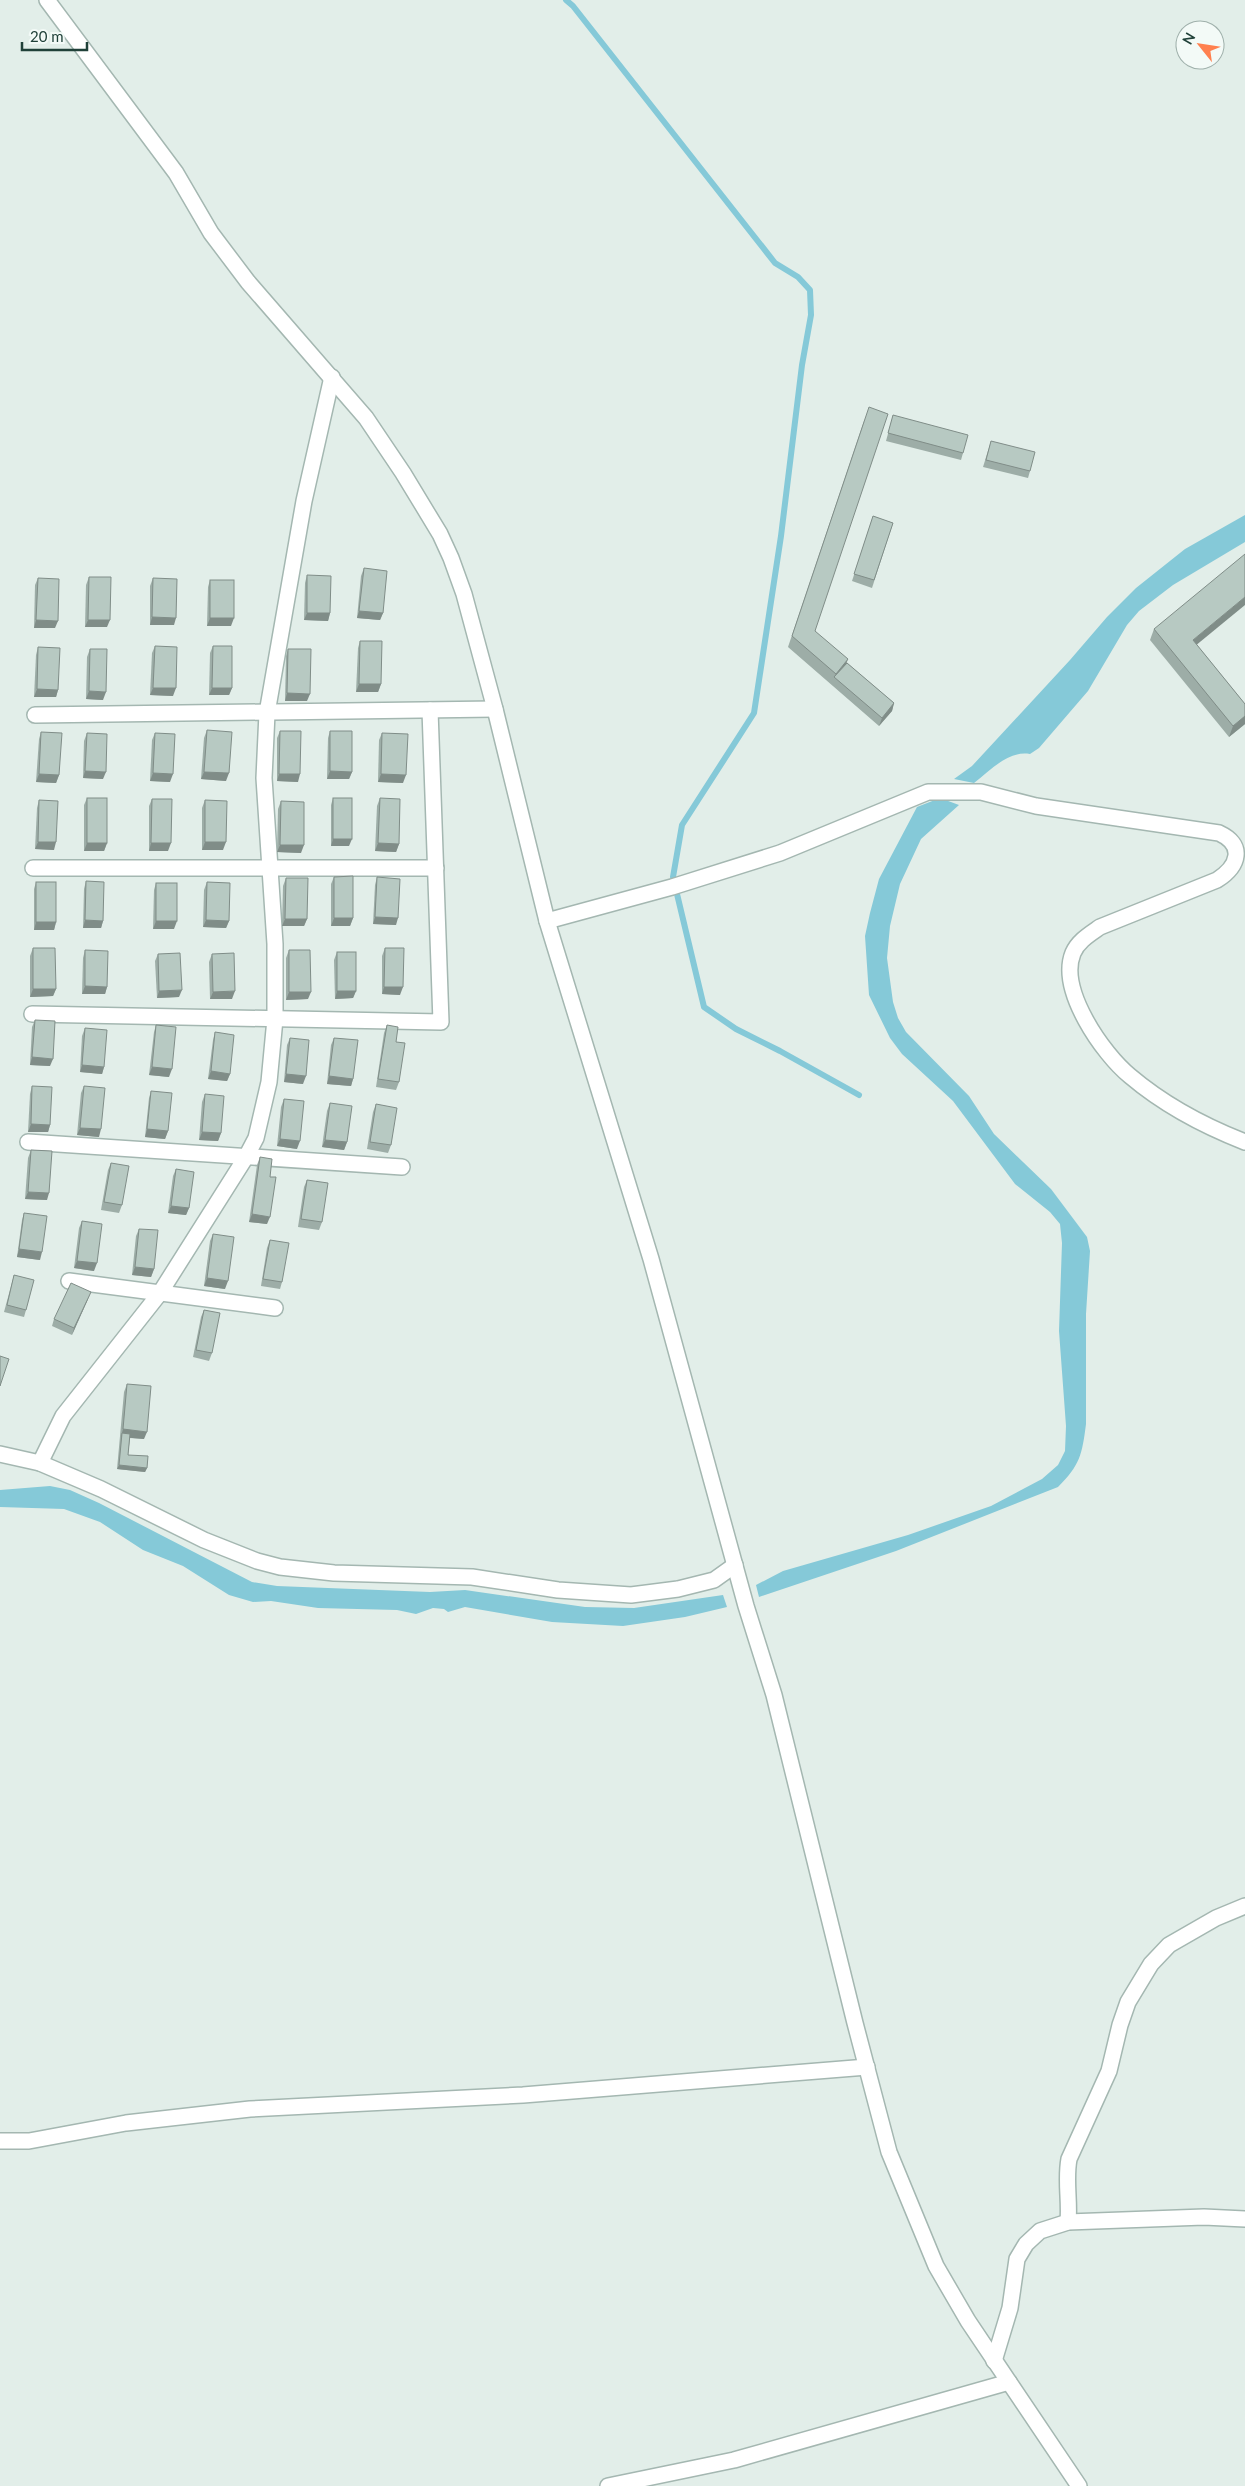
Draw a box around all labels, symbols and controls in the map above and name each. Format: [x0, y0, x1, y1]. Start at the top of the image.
scale bar [22, 20, 88, 52]
north arrow [1175, 20, 1225, 70]
text: 20 m [30, 27, 64, 45]
text: N [1178, 29, 1198, 47]

